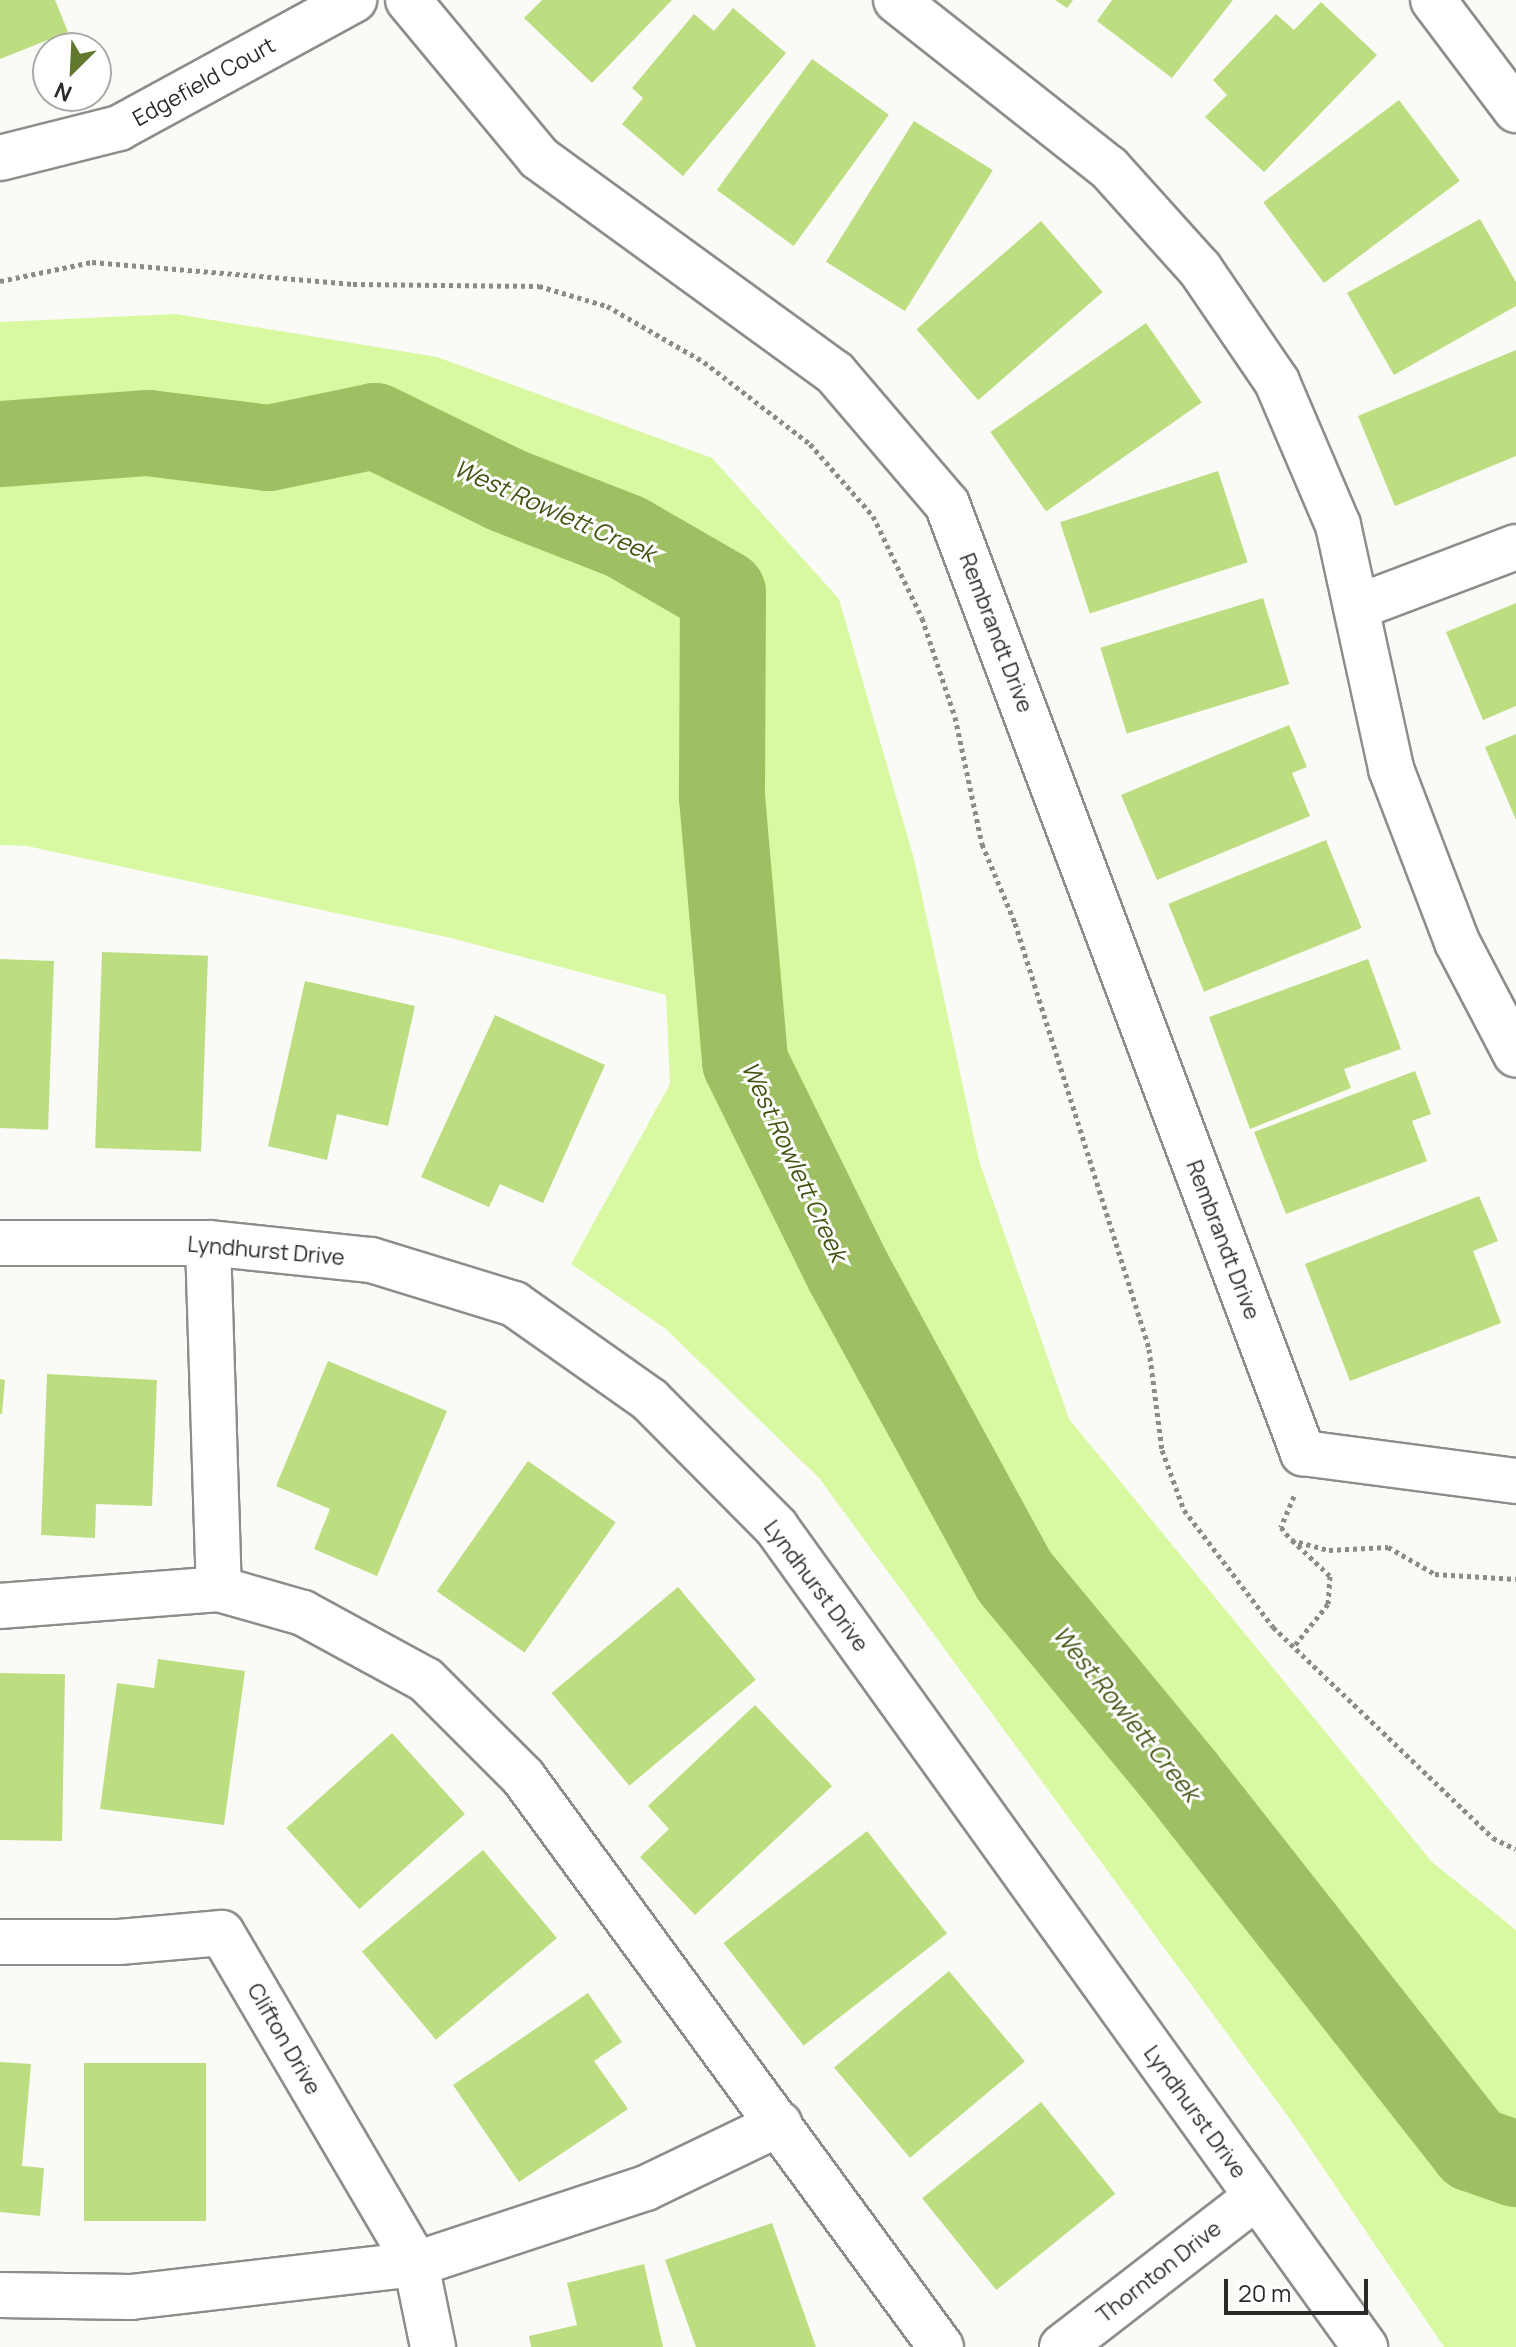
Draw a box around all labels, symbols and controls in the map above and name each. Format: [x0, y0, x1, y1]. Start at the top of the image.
north arrow [32, 32, 112, 112]
street label: Edgefield Court [128, 32, 280, 132]
text: N [50, 75, 76, 109]
water label: West Rowlett Creek [450, 453, 660, 567]
street label: Rembrandt Drive [953, 550, 1039, 716]
water label: West Rowlett Creek [736, 1057, 854, 1265]
street label: Rembrandt Drive [1180, 1157, 1266, 1323]
street label: Lyndhurst Drive [186, 1231, 346, 1271]
street label: Lyndhurst Drive [758, 1515, 874, 1657]
water label: West Rowlett Creek [1047, 1620, 1207, 1806]
street label: Clifton Drive [242, 1979, 326, 2099]
street label: Lyndhurst Drive [1138, 2040, 1252, 2184]
street label: Thornton Drive [1092, 2215, 1226, 2329]
scale bar [1228, 2263, 1372, 2313]
text: 20 m [1238, 2276, 1291, 2309]

